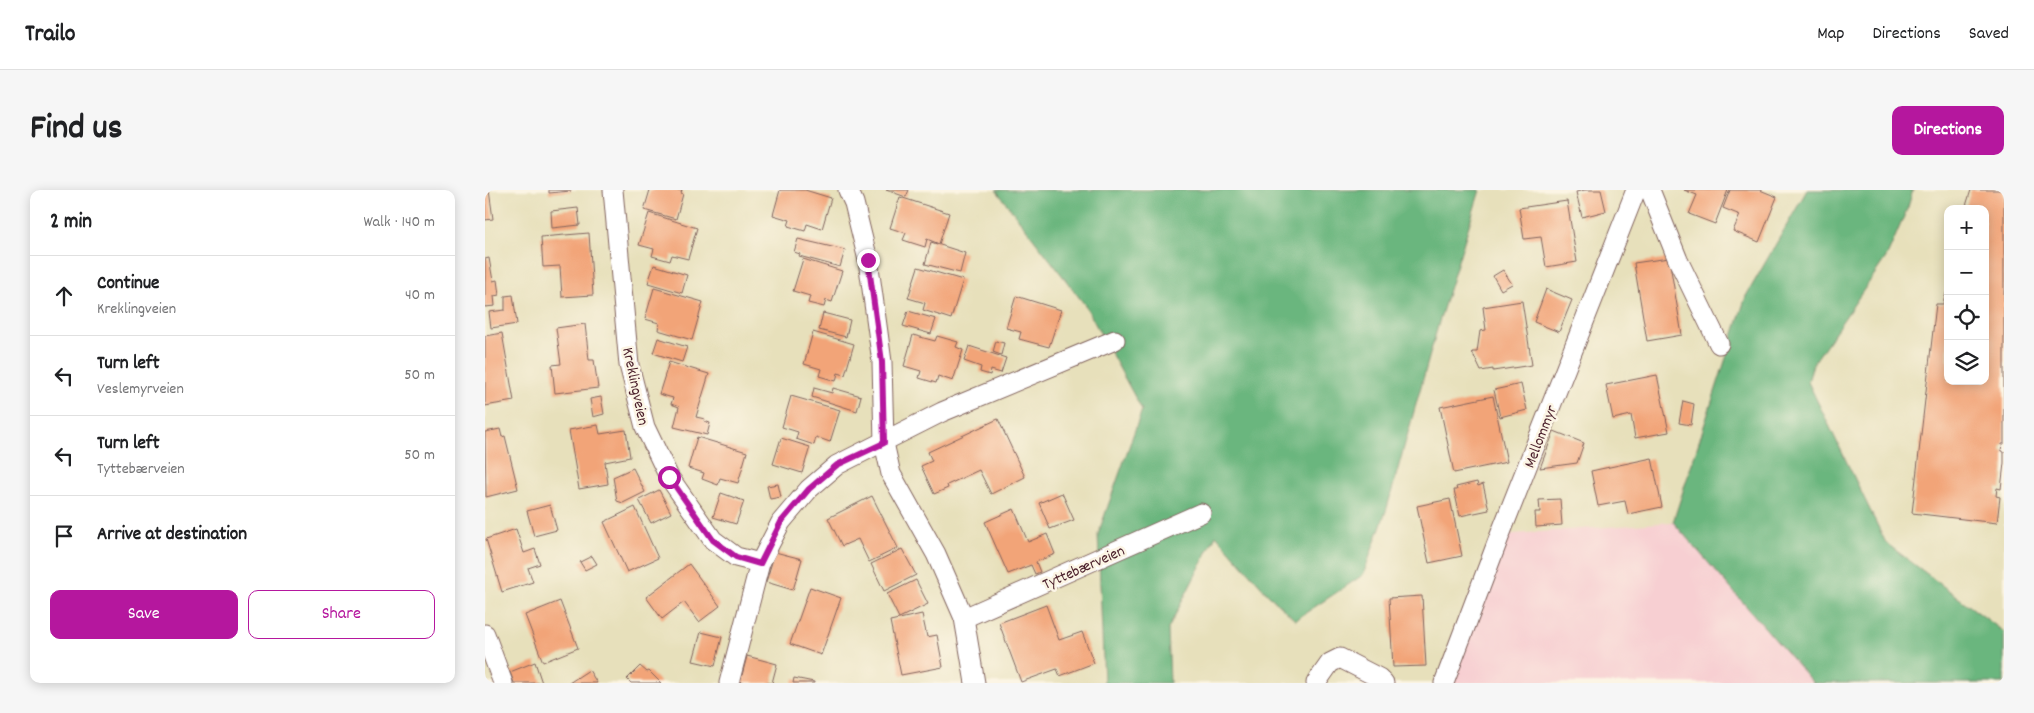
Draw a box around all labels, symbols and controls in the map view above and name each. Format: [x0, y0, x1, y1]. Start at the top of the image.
text: Trailo [25, 18, 76, 52]
text: Map [1817, 22, 1844, 47]
text: Directions [1872, 22, 1941, 47]
text: Saved [1969, 22, 2009, 47]
text: Find us [30, 105, 122, 155]
button: Directions [1892, 106, 2004, 155]
map controls [1944, 205, 1989, 385]
button: + [1944, 205, 1989, 250]
text: 2 min [50, 208, 92, 238]
text: Walk · 140 m [363, 211, 435, 234]
route end [857, 249, 880, 272]
button: − [1944, 250, 1989, 295]
text: Continue [97, 271, 159, 298]
icon: ahead [50, 282, 78, 310]
text: 40 m [405, 284, 435, 307]
button: locate [1944, 295, 1989, 340]
text: Kreklingveien [97, 298, 176, 321]
button: layers [1944, 340, 1989, 385]
street label: Kreklingveien [615, 345, 654, 428]
text: Turn left [97, 351, 160, 378]
icon: left [50, 362, 78, 390]
text: 50 m [404, 364, 435, 387]
text: Veslemyrveien [97, 378, 184, 401]
street label: Mellommyr [1519, 402, 1564, 472]
text: Turn left [97, 431, 160, 458]
icon: left [50, 442, 78, 470]
text: 50 m [404, 444, 435, 467]
text: Tyttebærveien [97, 458, 185, 481]
route start [658, 466, 681, 489]
icon: arrive [50, 522, 78, 550]
text: Arrive at destination [97, 522, 247, 549]
street label: Tyttebærveien [1039, 540, 1129, 597]
button: Save [50, 590, 238, 639]
button: Share [248, 590, 435, 639]

